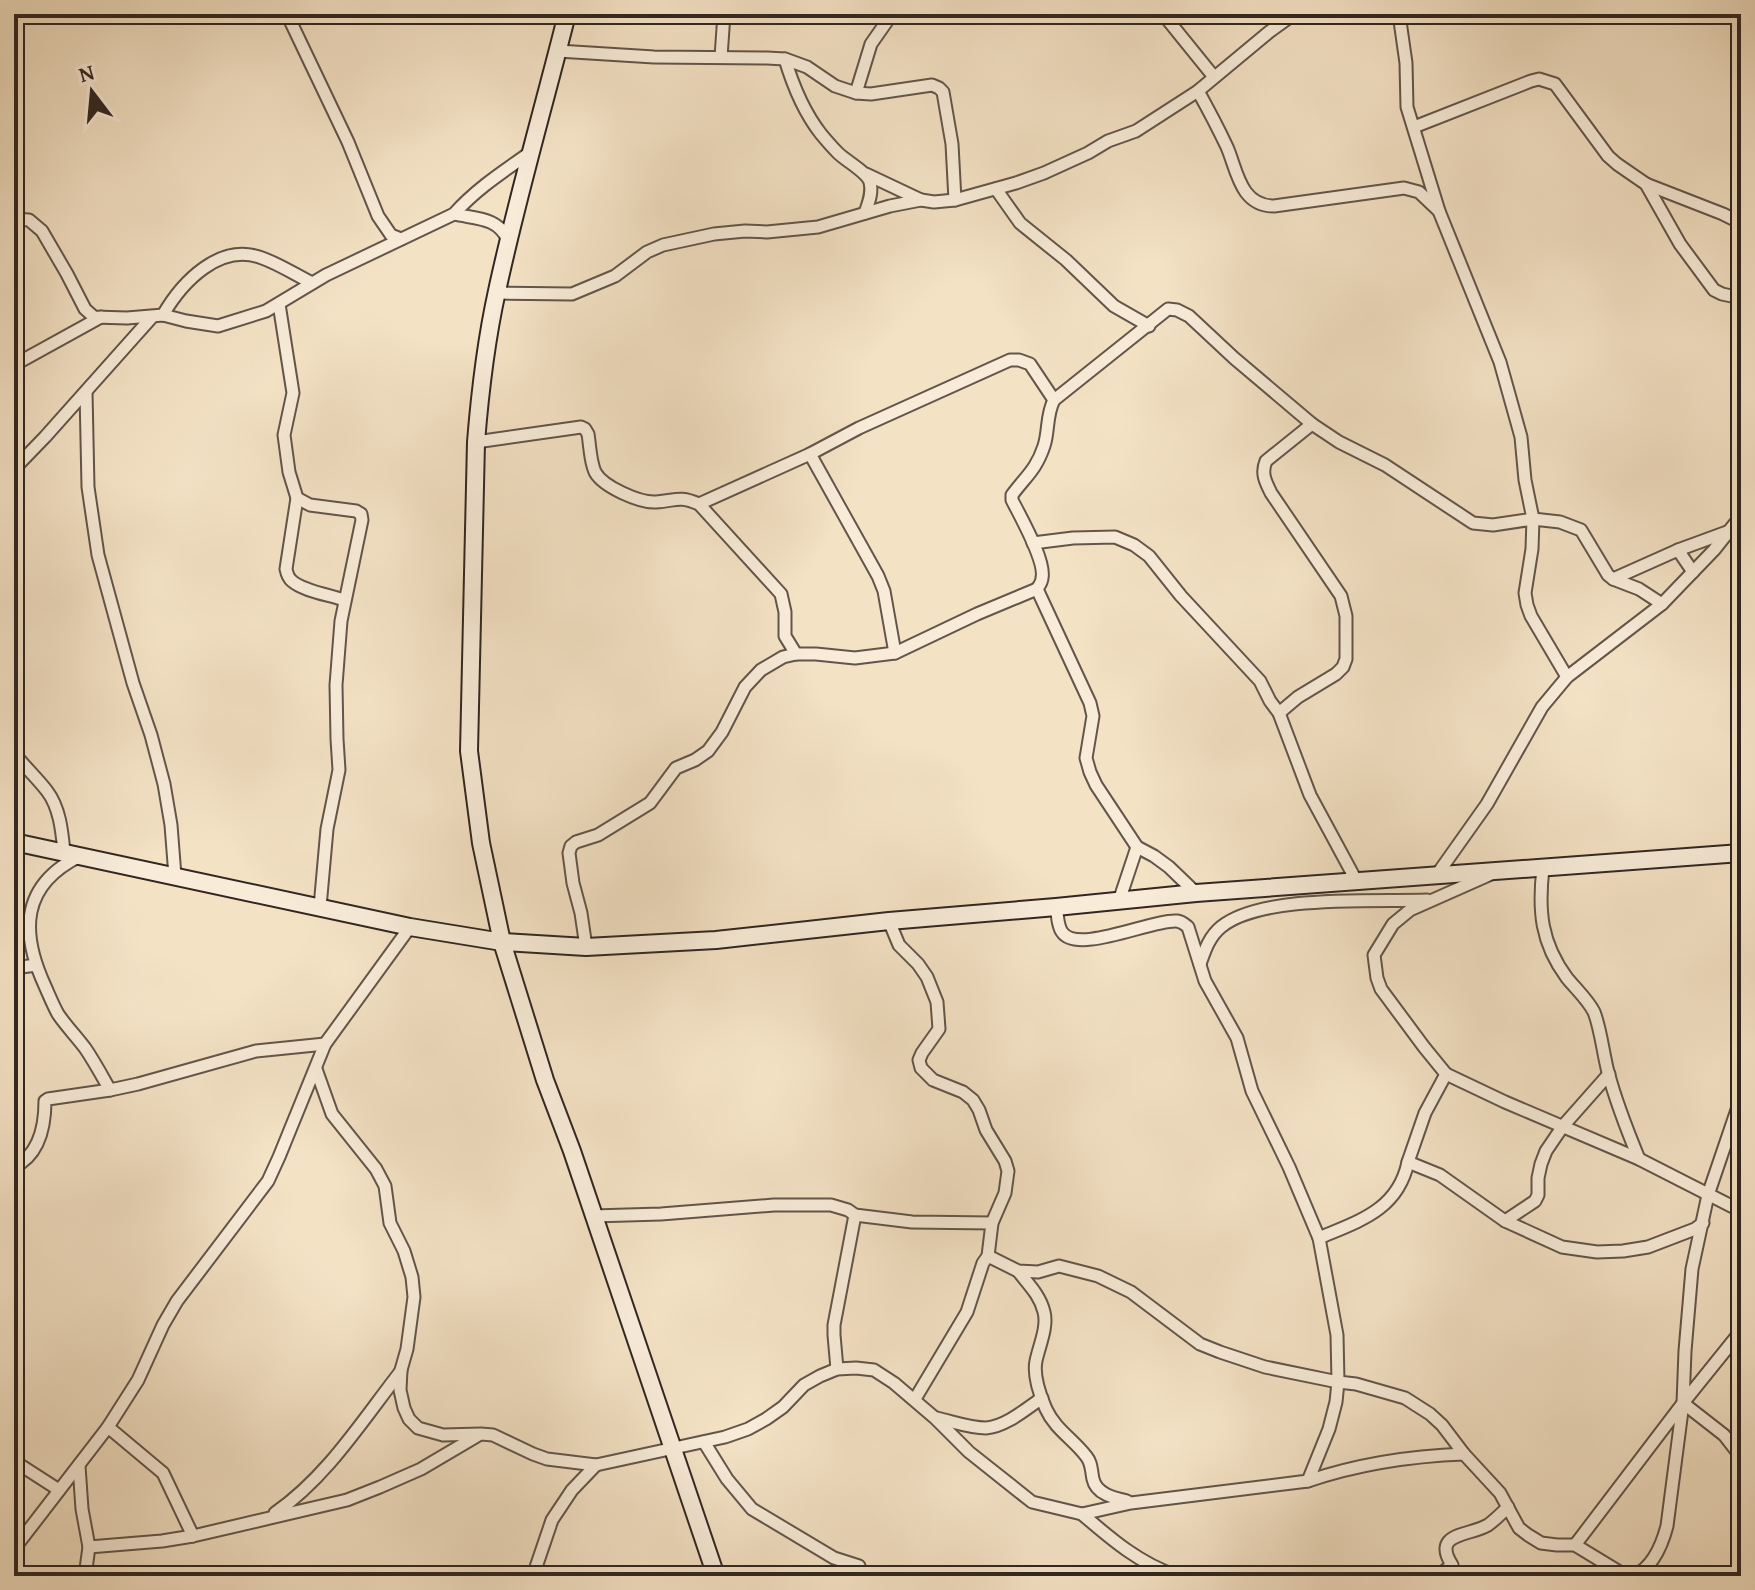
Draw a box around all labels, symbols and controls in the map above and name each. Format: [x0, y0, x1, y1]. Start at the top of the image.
north arrow [52, 52, 132, 132]
text: N [75, 55, 98, 90]

